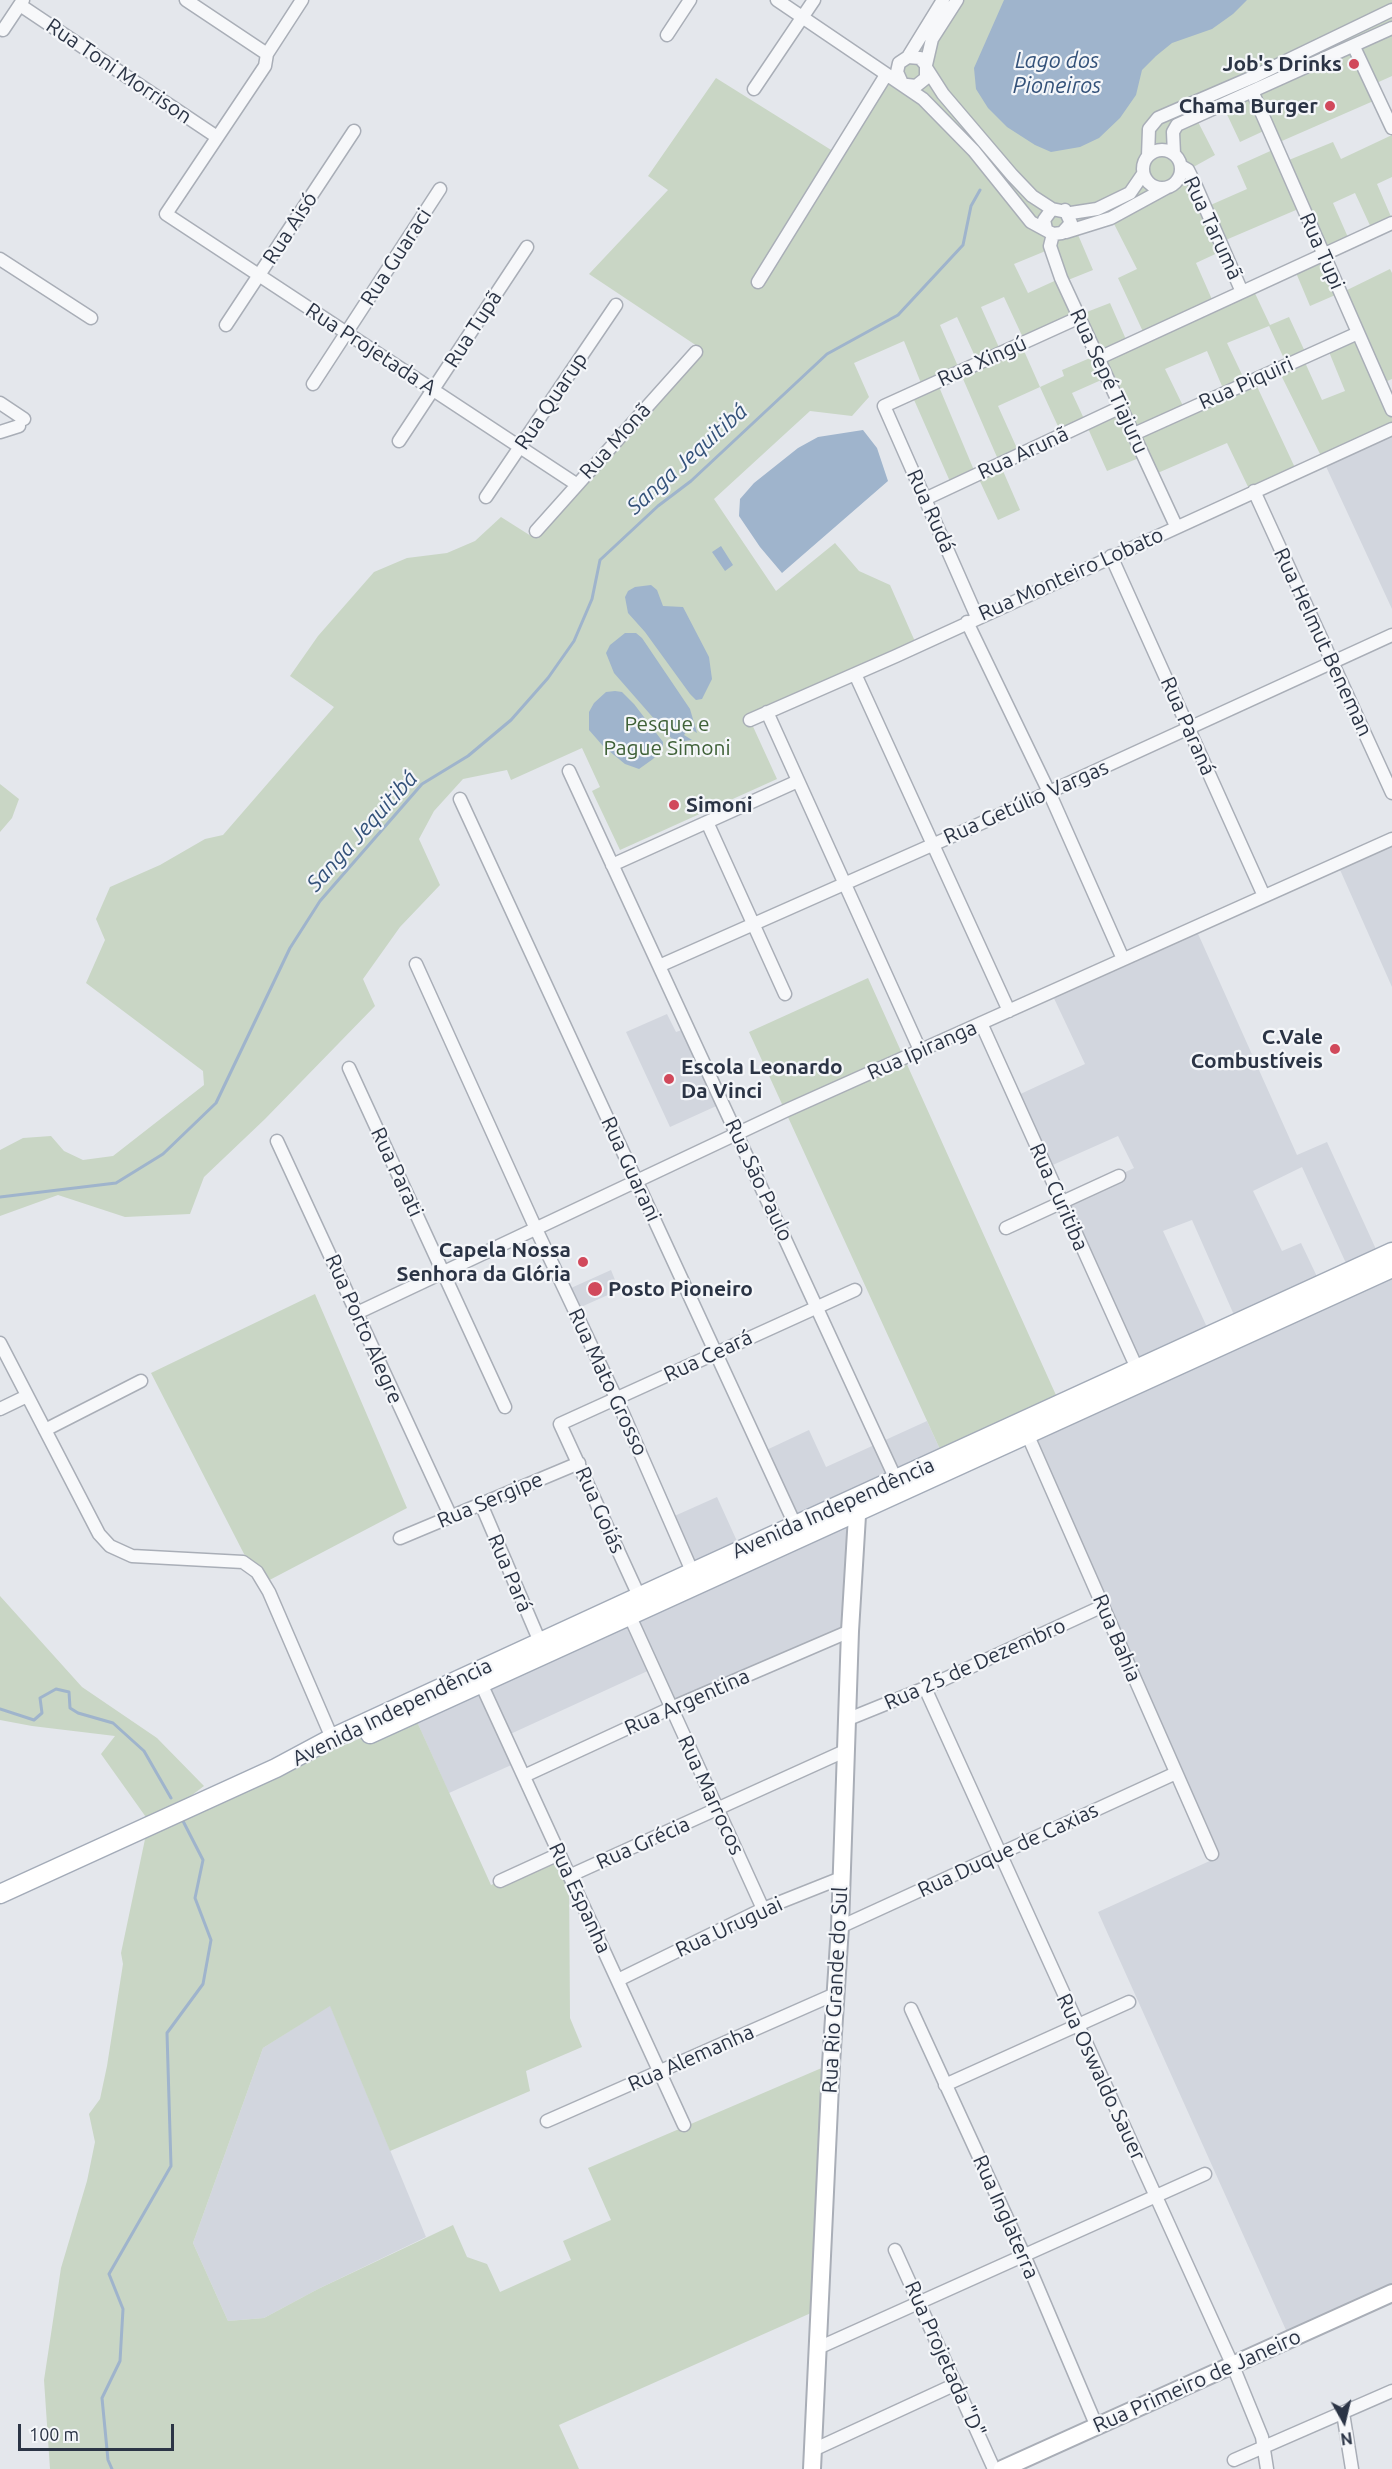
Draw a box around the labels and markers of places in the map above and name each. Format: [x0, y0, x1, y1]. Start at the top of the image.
place label: Job's Drinks [1222, 51, 1342, 77]
marker: Job's Drinks [1347, 57, 1361, 71]
place label: Chama Burger [1179, 93, 1318, 119]
marker: Chama Burger [1323, 99, 1337, 113]
place label: Simoni [686, 792, 753, 818]
marker: Simoni [667, 798, 681, 812]
place label: C.Vale Combustíveis [1191, 1024, 1323, 1074]
marker: C.Vale Combustíveis [1328, 1042, 1342, 1056]
place label: Escola Leonardo Da Vinci [681, 1054, 843, 1104]
marker: Escola Leonardo Da Vinci [662, 1072, 676, 1086]
place label: Capela Nossa Senhora da Glória [397, 1237, 571, 1287]
marker: Capela Nossa Senhora da Glória [576, 1255, 590, 1269]
place label: Posto Pioneiro [608, 1276, 753, 1302]
marker: Posto Pioneiro [586, 1280, 604, 1298]

